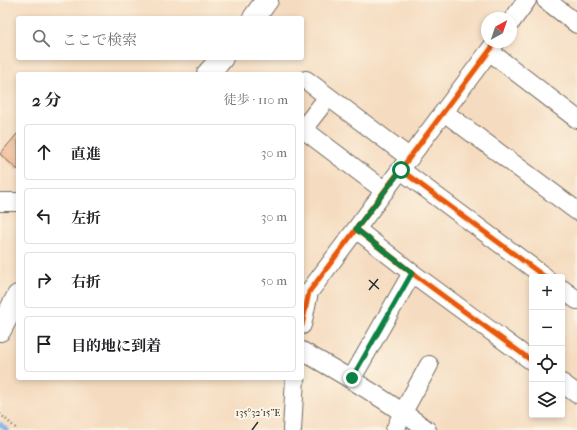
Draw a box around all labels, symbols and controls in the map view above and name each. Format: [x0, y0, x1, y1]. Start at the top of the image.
north arrow [481, 12, 517, 48]
search box [16, 16, 304, 60]
icon: search [30, 27, 52, 49]
text: ここで検索 [62, 31, 137, 49]
text: 2 分 [32, 90, 61, 110]
text: 徒歩 · 110 m [224, 92, 288, 107]
icon: ahead [33, 141, 55, 163]
text: 直進 [71, 145, 101, 163]
text: 30 m [261, 145, 287, 160]
route start [392, 161, 410, 179]
icon: left [33, 205, 55, 227]
text: 左折 [71, 209, 101, 227]
text: 30 m [261, 209, 287, 224]
icon: right [33, 269, 55, 291]
text: 右折 [71, 273, 101, 291]
text: 50 m [261, 273, 287, 288]
map controls [529, 274, 565, 418]
button: + [529, 274, 565, 310]
button: − [529, 310, 565, 346]
icon: arrive [33, 333, 55, 355]
text: 目的地に到着 [71, 337, 161, 355]
button: locate [529, 346, 565, 382]
route end [343, 369, 361, 387]
button: layers [529, 382, 565, 418]
text: 135°32'15"E [236, 407, 280, 419]

